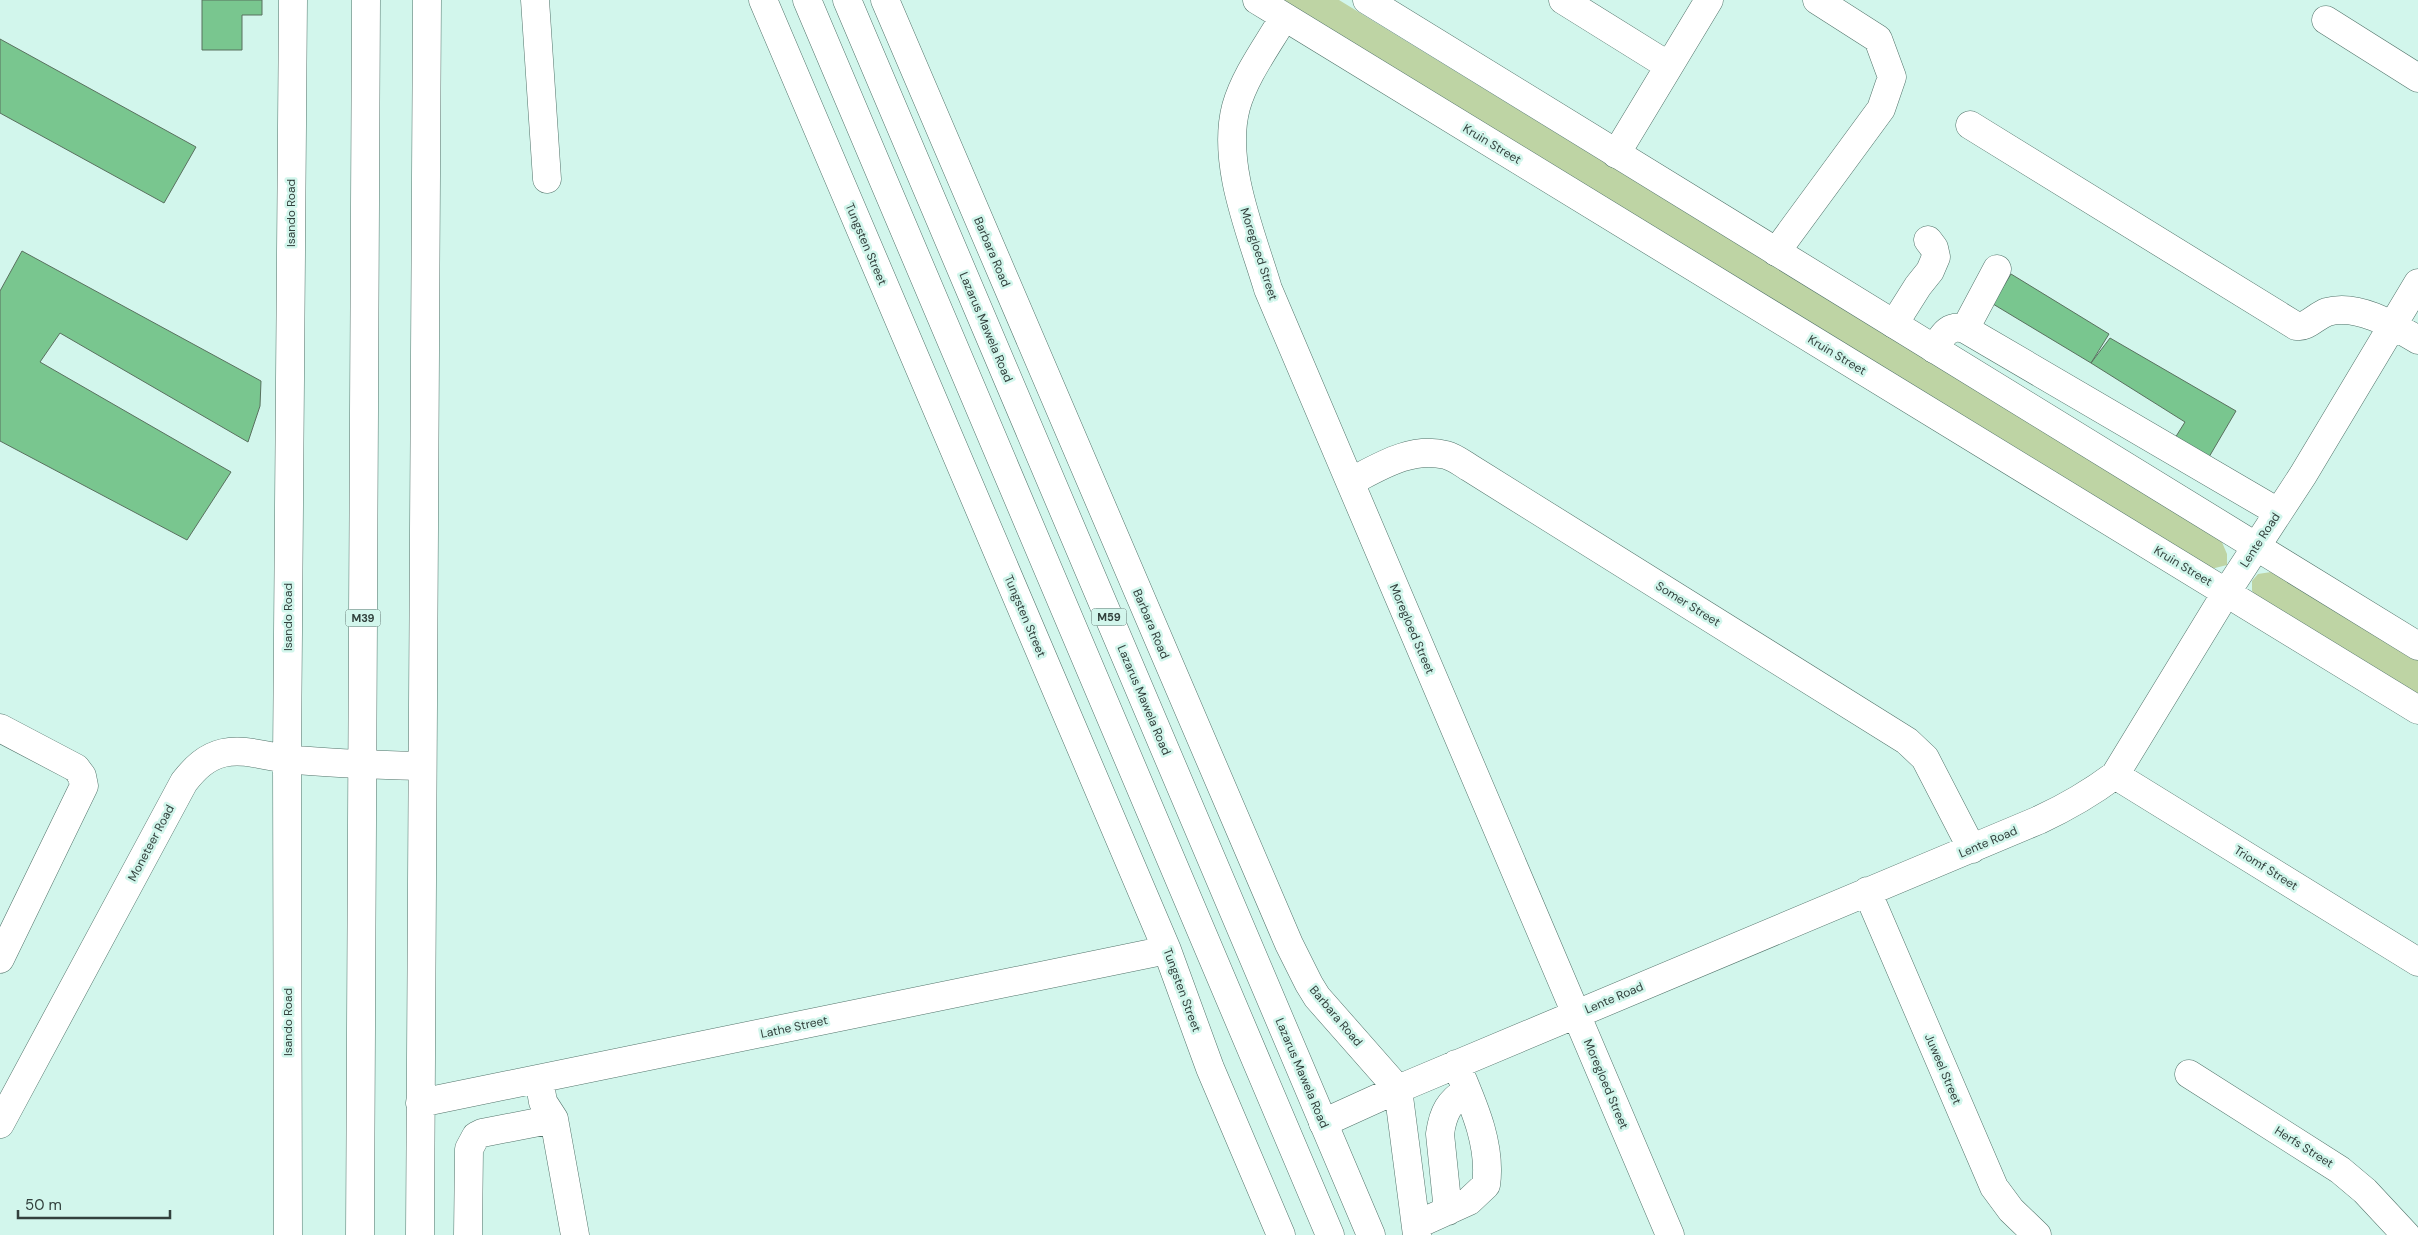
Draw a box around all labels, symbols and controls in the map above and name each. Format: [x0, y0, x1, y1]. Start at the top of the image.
street label: Kruin Street [1460, 120, 1524, 168]
street label: Isando Road [283, 179, 299, 247]
street label: Tungsten Street [841, 200, 891, 288]
street label: Moregloed Street [1237, 206, 1282, 303]
street label: Barbara Road [970, 215, 1014, 289]
street label: Lazarus Mawela Road [956, 270, 1016, 384]
street label: Kruin Street [1805, 331, 1869, 379]
street label: Lente Road [2236, 510, 2284, 570]
street label: Kruin Street [2151, 542, 2215, 590]
street label: Tungsten Street [1000, 572, 1050, 660]
street label: Somer Street [1653, 578, 1724, 630]
street label: Moregloed Street [1386, 582, 1438, 677]
street label: Isando Road [280, 583, 296, 651]
street label: Barbara Road [1129, 587, 1173, 661]
road number: M59 [1092, 608, 1126, 626]
road number: M39 [346, 610, 380, 626]
street label: Lazarus Mawela Road [1114, 643, 1174, 757]
street label: Moneteer Road [124, 802, 178, 884]
street label: Lente Road [1956, 822, 2020, 862]
street label: Triomf Street [2231, 842, 2301, 894]
street label: Tungsten Street [1159, 946, 1205, 1034]
street label: Lente Road [1582, 978, 1646, 1018]
street label: Barbara Road [1306, 982, 1366, 1050]
street label: Isando Road [280, 988, 296, 1056]
street label: Lathe Street [759, 1012, 829, 1042]
street label: Lazarus Mawela Road [1272, 1016, 1332, 1130]
street label: Juweel Street [1921, 1031, 1965, 1107]
street label: Moregloed Street [1580, 1037, 1632, 1132]
street label: Herfs Street [2272, 1123, 2337, 1172]
scale bar [18, 1188, 170, 1220]
text: 50 m [25, 1195, 62, 1215]

